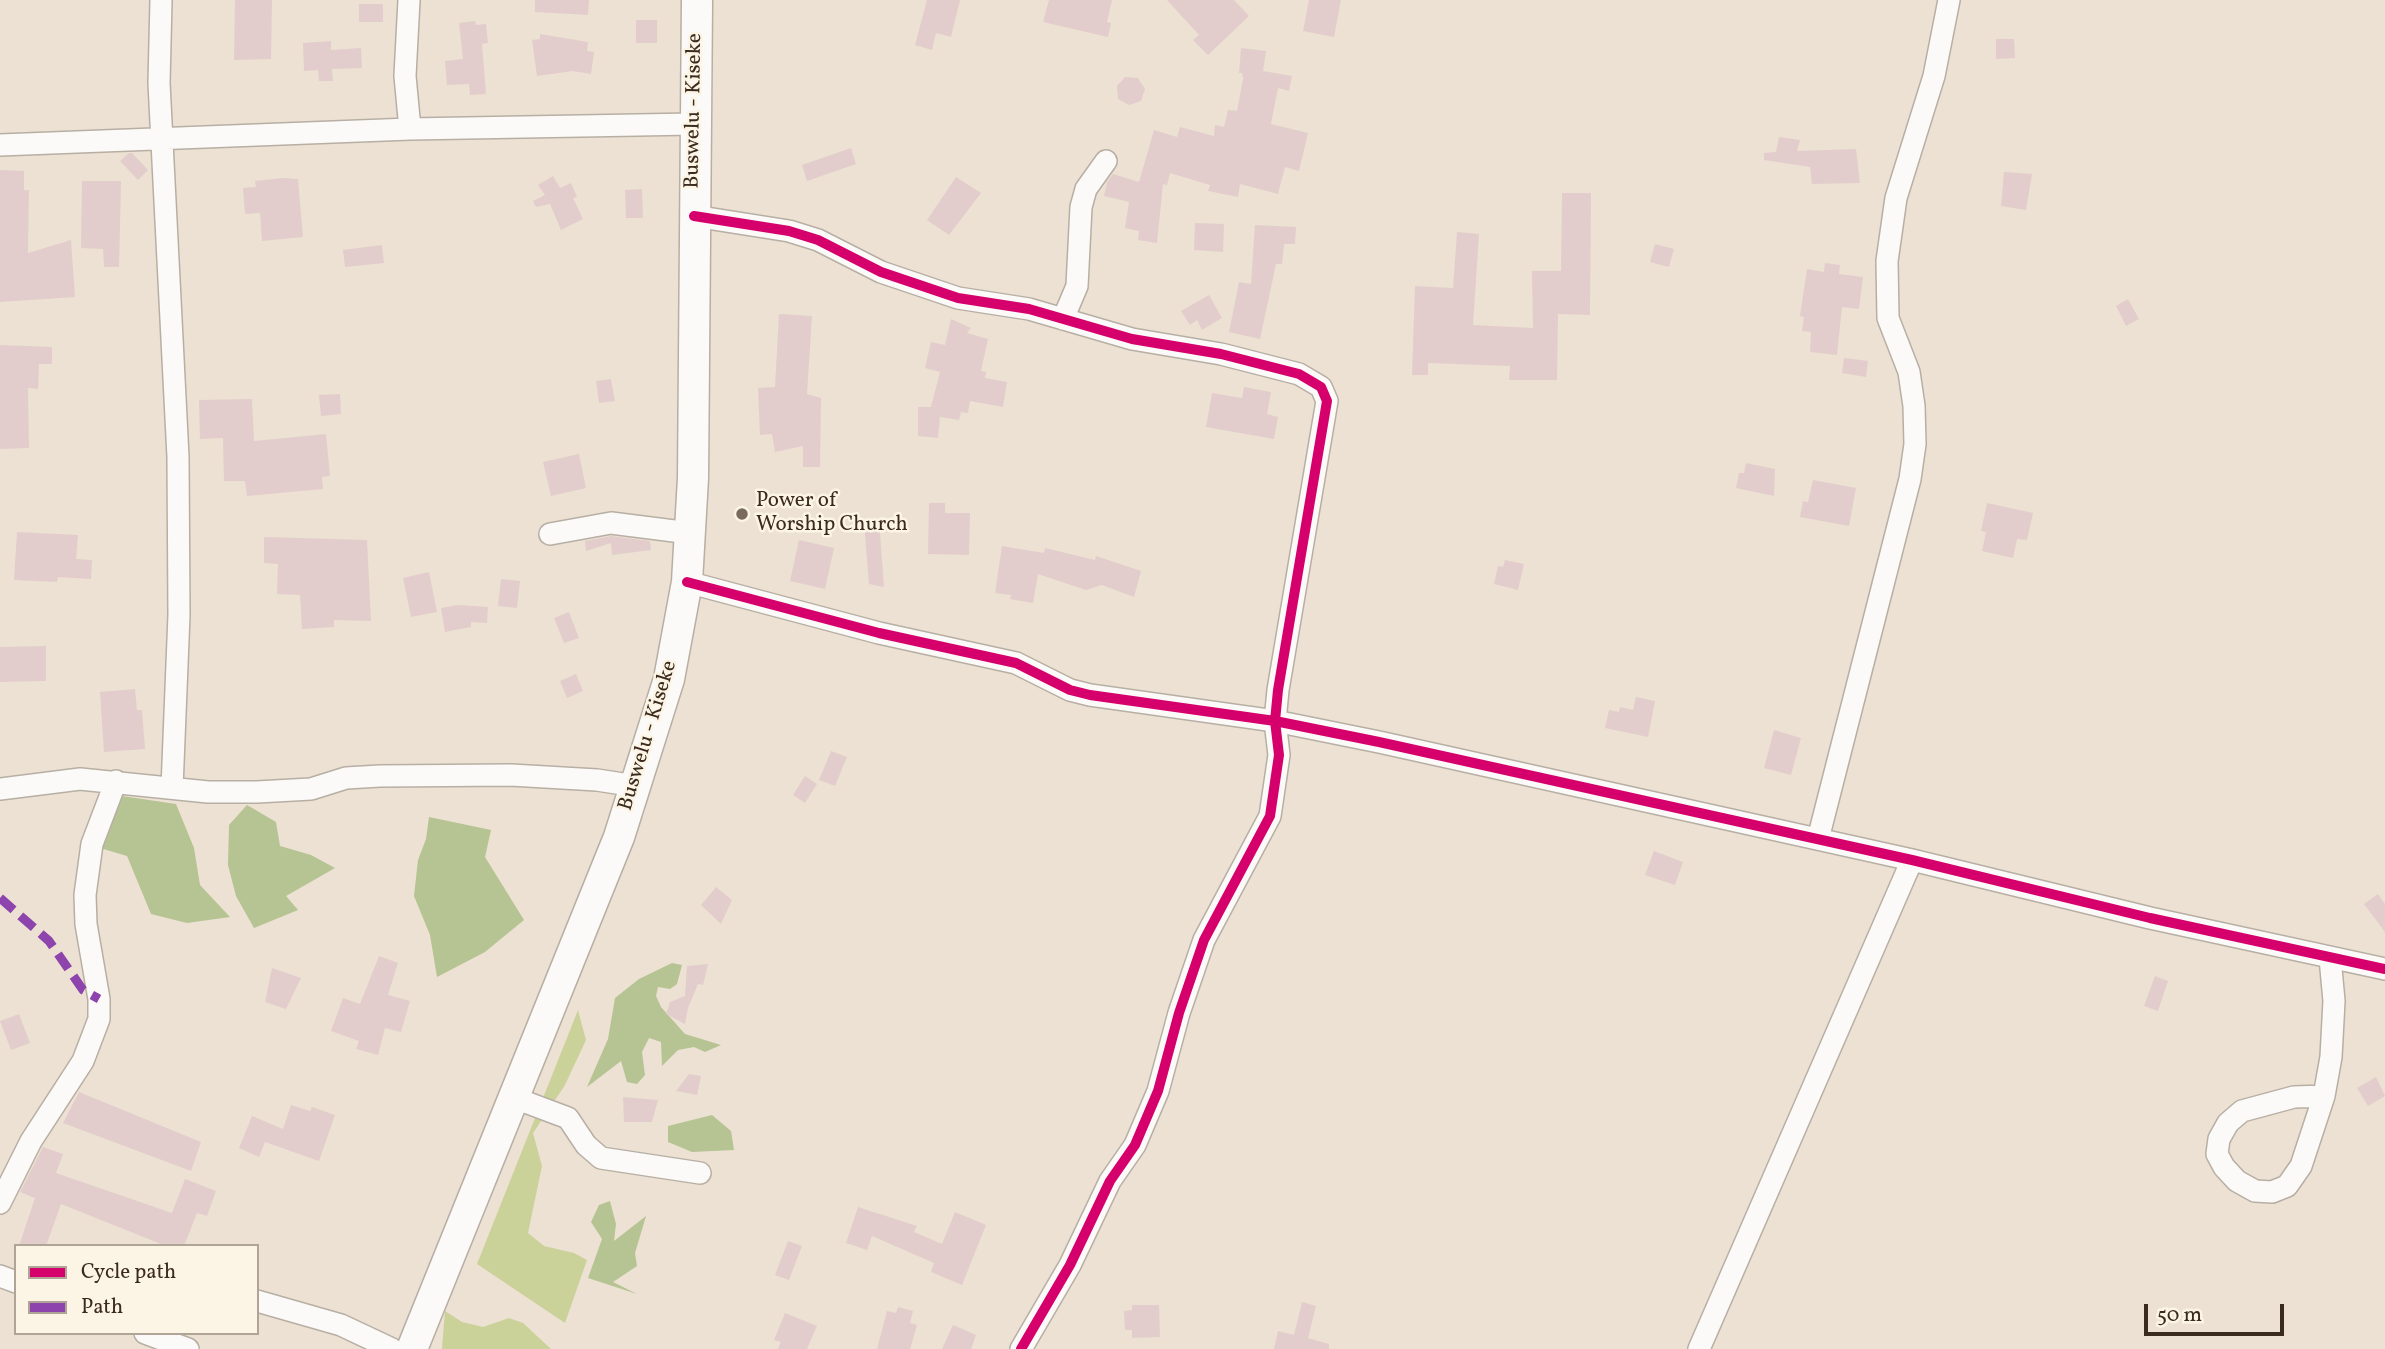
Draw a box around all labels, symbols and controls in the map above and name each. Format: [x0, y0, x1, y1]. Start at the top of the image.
street label: Buswelu - Kiseke [681, 33, 709, 189]
place label: Power of Worship Church [756, 489, 908, 539]
marker: Power of Worship Church [734, 506, 750, 522]
street label: Buswelu - Kiseke [614, 658, 684, 814]
legend [14, 1244, 259, 1335]
text: Cycle path [81, 1258, 176, 1287]
scale bar [2147, 1290, 2287, 1334]
text: Path [81, 1293, 123, 1322]
text: 50 m [2157, 1301, 2202, 1330]

